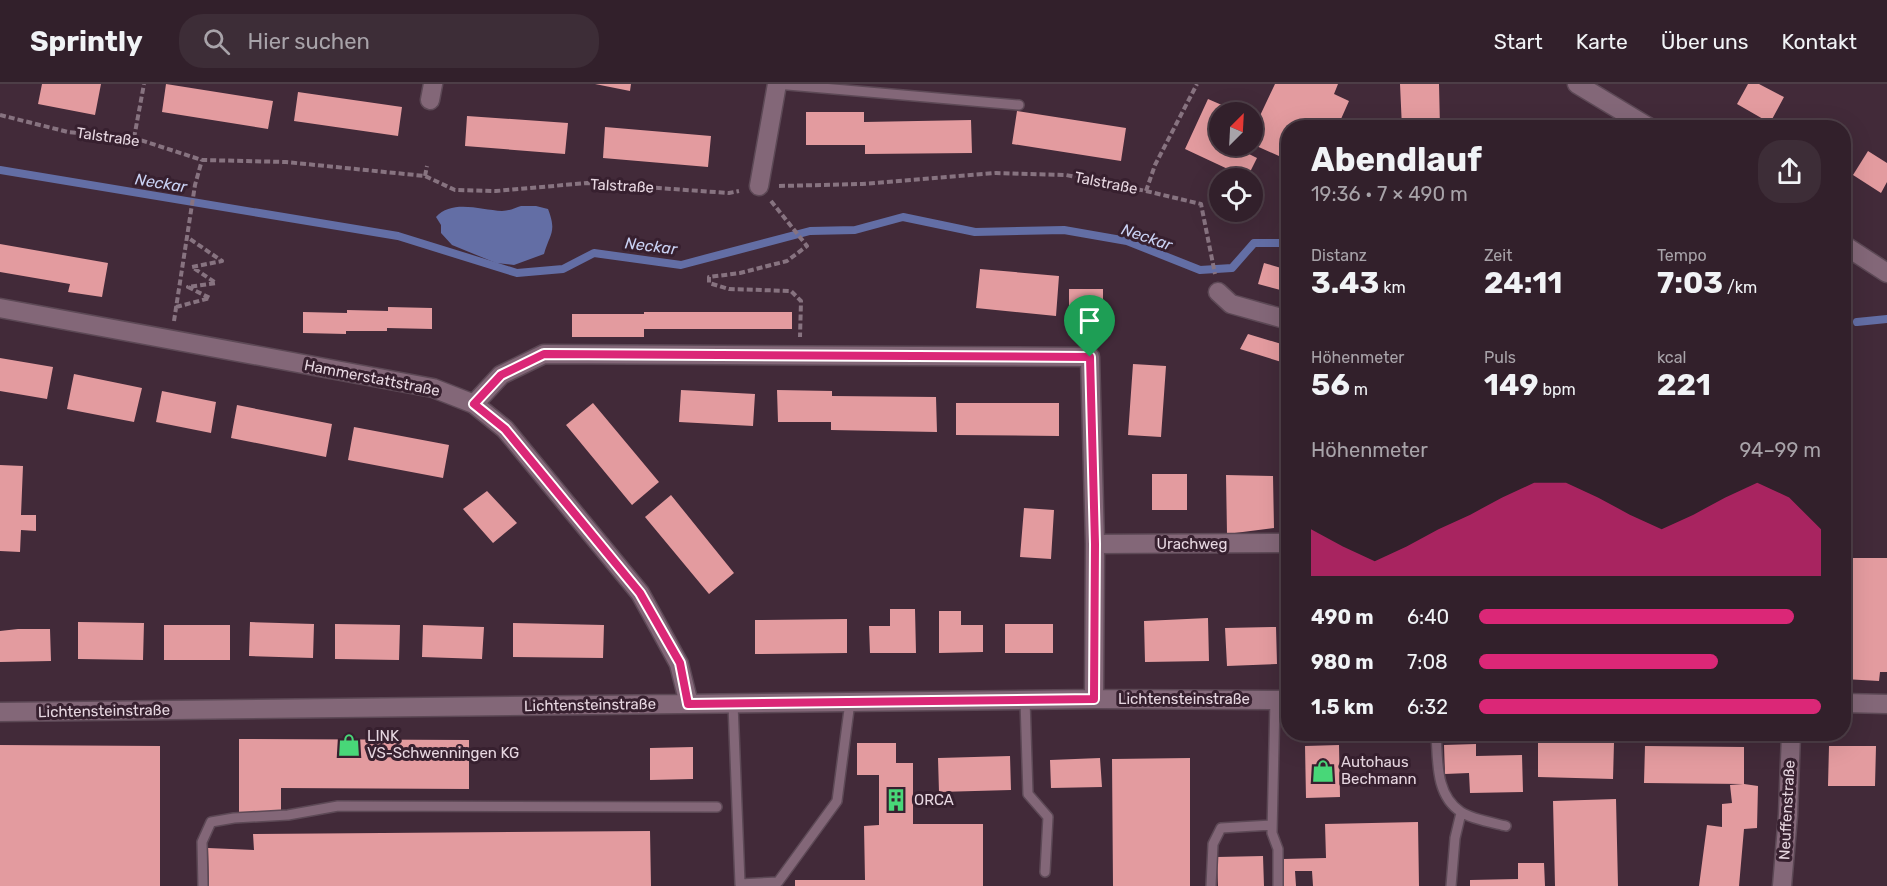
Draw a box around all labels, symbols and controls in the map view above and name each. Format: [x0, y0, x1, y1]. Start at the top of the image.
search box [179, 14, 599, 68]
text: Sprintly [30, 25, 143, 58]
icon: search [200, 25, 233, 58]
text: Hier suchen [248, 28, 370, 55]
text: Start [1494, 29, 1543, 54]
text: Karte [1576, 29, 1628, 54]
text: Über uns [1661, 29, 1749, 54]
text: Kontakt [1782, 29, 1857, 54]
north arrow [1209, 102, 1263, 156]
map controls [1209, 102, 1263, 222]
street label: Talstraße [75, 124, 141, 150]
text: Abendlauf [1311, 140, 1482, 179]
button: share [1758, 140, 1821, 203]
street label: Talstraße [1073, 168, 1139, 198]
button: locate [1209, 168, 1263, 222]
water label: Neckar [134, 169, 189, 197]
street label: Talstraße [590, 175, 654, 197]
text: 19:36 · 7 × 490 m [1311, 182, 1468, 206]
water label: Neckar [1119, 219, 1176, 255]
water label: Neckar [624, 233, 679, 259]
text: Distanz [1311, 246, 1367, 265]
text: Zeit [1484, 246, 1512, 265]
text: Tempo [1657, 246, 1707, 265]
text: 3.43 [1311, 265, 1379, 301]
text: 24:11 [1484, 265, 1562, 301]
text: 7:03 [1657, 265, 1723, 301]
text: km [1379, 278, 1406, 297]
text: /km [1723, 278, 1757, 297]
pin [1064, 295, 1115, 357]
icon: arrive [1073, 304, 1106, 337]
text: Höhenmeter [1311, 348, 1404, 367]
text: Puls [1484, 348, 1516, 367]
text: kcal [1657, 348, 1686, 367]
street label: Hammerstattstraße [303, 356, 441, 400]
text: 56 [1311, 367, 1350, 403]
text: 149 [1484, 367, 1539, 403]
text: 221 [1657, 367, 1711, 403]
text: m [1350, 380, 1368, 399]
text: bpm [1539, 380, 1576, 399]
text: Höhenmeter [1311, 438, 1428, 462]
text: 94–99 m [1739, 438, 1821, 462]
street label: Urachweg [1157, 535, 1227, 553]
text: 490 m [1311, 605, 1374, 629]
text: 6:40 [1407, 605, 1449, 629]
text: 980 m [1311, 650, 1374, 674]
text: 7:08 [1407, 650, 1448, 674]
street label: Lichtensteinstraße [1118, 690, 1250, 708]
street label: Lichtensteinstraße [524, 695, 656, 715]
text: 1.5 km [1311, 695, 1374, 719]
text: 6:32 [1407, 695, 1448, 719]
street label: Lichtensteinstraße [38, 701, 170, 721]
place label: LINK VS-Schwenningen KG [367, 727, 519, 762]
shop icon: LINK VS-Schwenningen KG [336, 732, 362, 758]
place label: Autohaus Bechmann [1341, 753, 1417, 788]
shop icon: Autohaus Bechmann [1310, 758, 1336, 784]
street label: Neuffenstraße [1775, 760, 1799, 860]
building icon: ORCA [883, 787, 909, 813]
place label: ORCA [914, 791, 954, 809]

